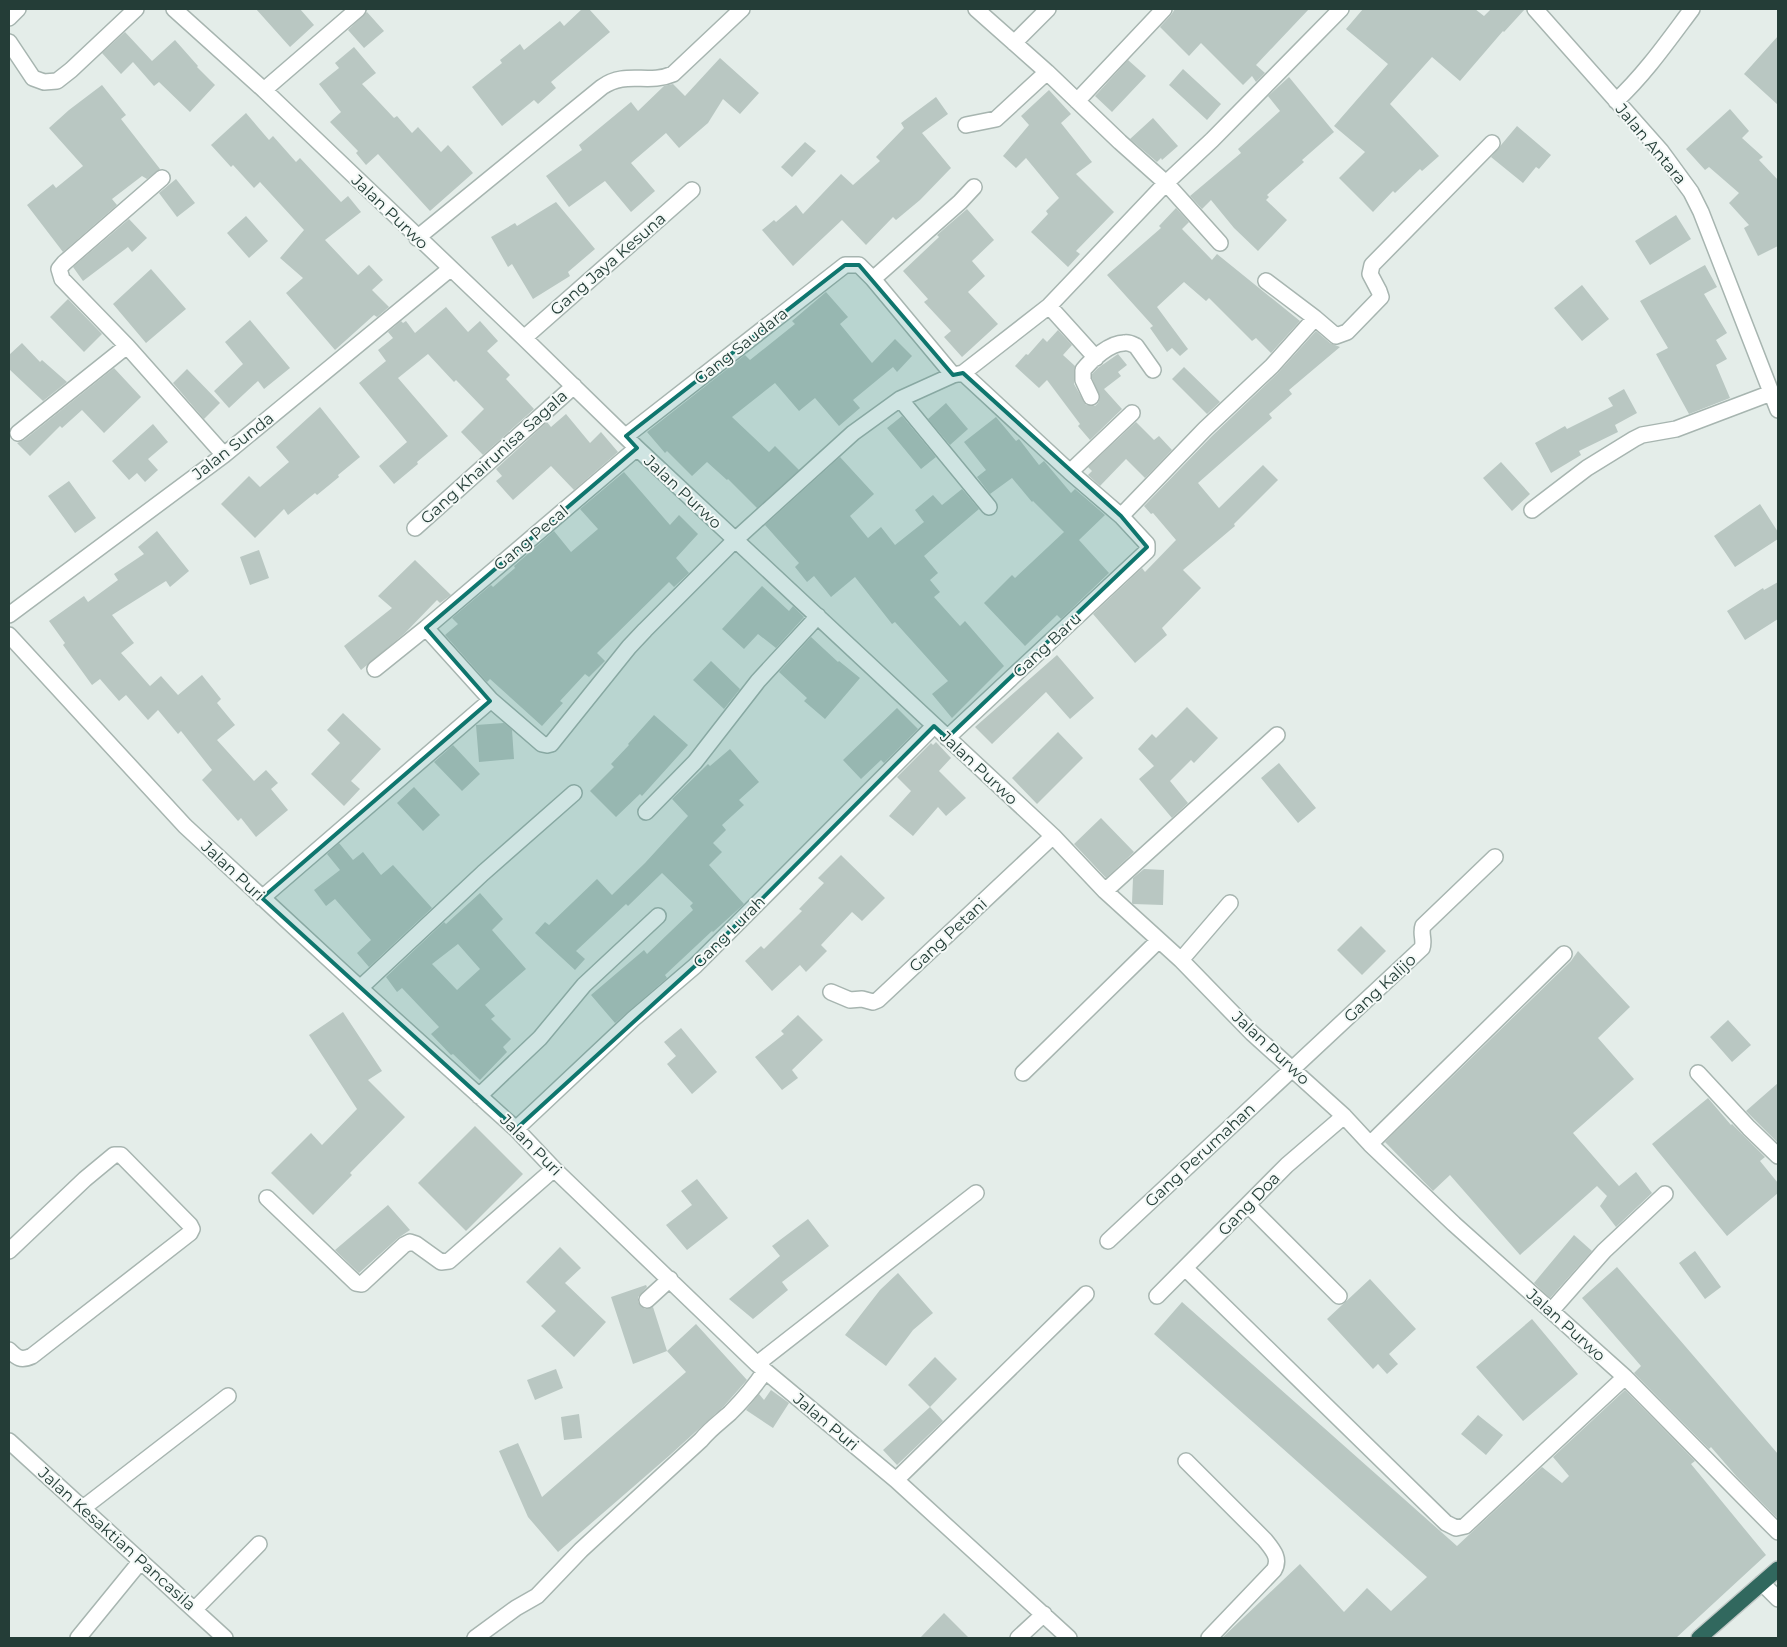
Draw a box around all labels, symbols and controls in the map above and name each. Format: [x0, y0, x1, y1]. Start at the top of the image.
street label: Jalan Antara [1611, 99, 1690, 188]
street label: Jalan Purwo [347, 170, 432, 253]
street label: Gang Jaya Kesuna [547, 209, 669, 319]
street label: Gang Saudara [691, 304, 791, 388]
street label: Gang Khairunisa Sagala [417, 386, 571, 528]
street label: Jalan Sunda [188, 408, 277, 484]
street label: Jalan Purwo [640, 451, 726, 533]
street label: Gang Pecal [490, 501, 572, 575]
street label: Gang Baru [1009, 609, 1085, 681]
street label: Jalan Purwo [936, 727, 1022, 809]
street label: Jalan Puri [197, 836, 268, 905]
street label: Gang Lurah [689, 892, 769, 972]
street label: Gang Petani [905, 894, 991, 976]
street label: Gang Kalijo [1340, 950, 1420, 1026]
street label: Jalan Purwo [1228, 1007, 1314, 1089]
street label: Gang Perumahan [1141, 1099, 1259, 1211]
street label: Jalan Puri [496, 1110, 566, 1180]
street label: Gang Doa [1214, 1168, 1284, 1240]
street label: Jalan Purwo [1522, 1284, 1609, 1365]
street label: Jalan Puri [789, 1389, 862, 1455]
street label: Jalan Kesaktian Pancasila [34, 1463, 199, 1615]

